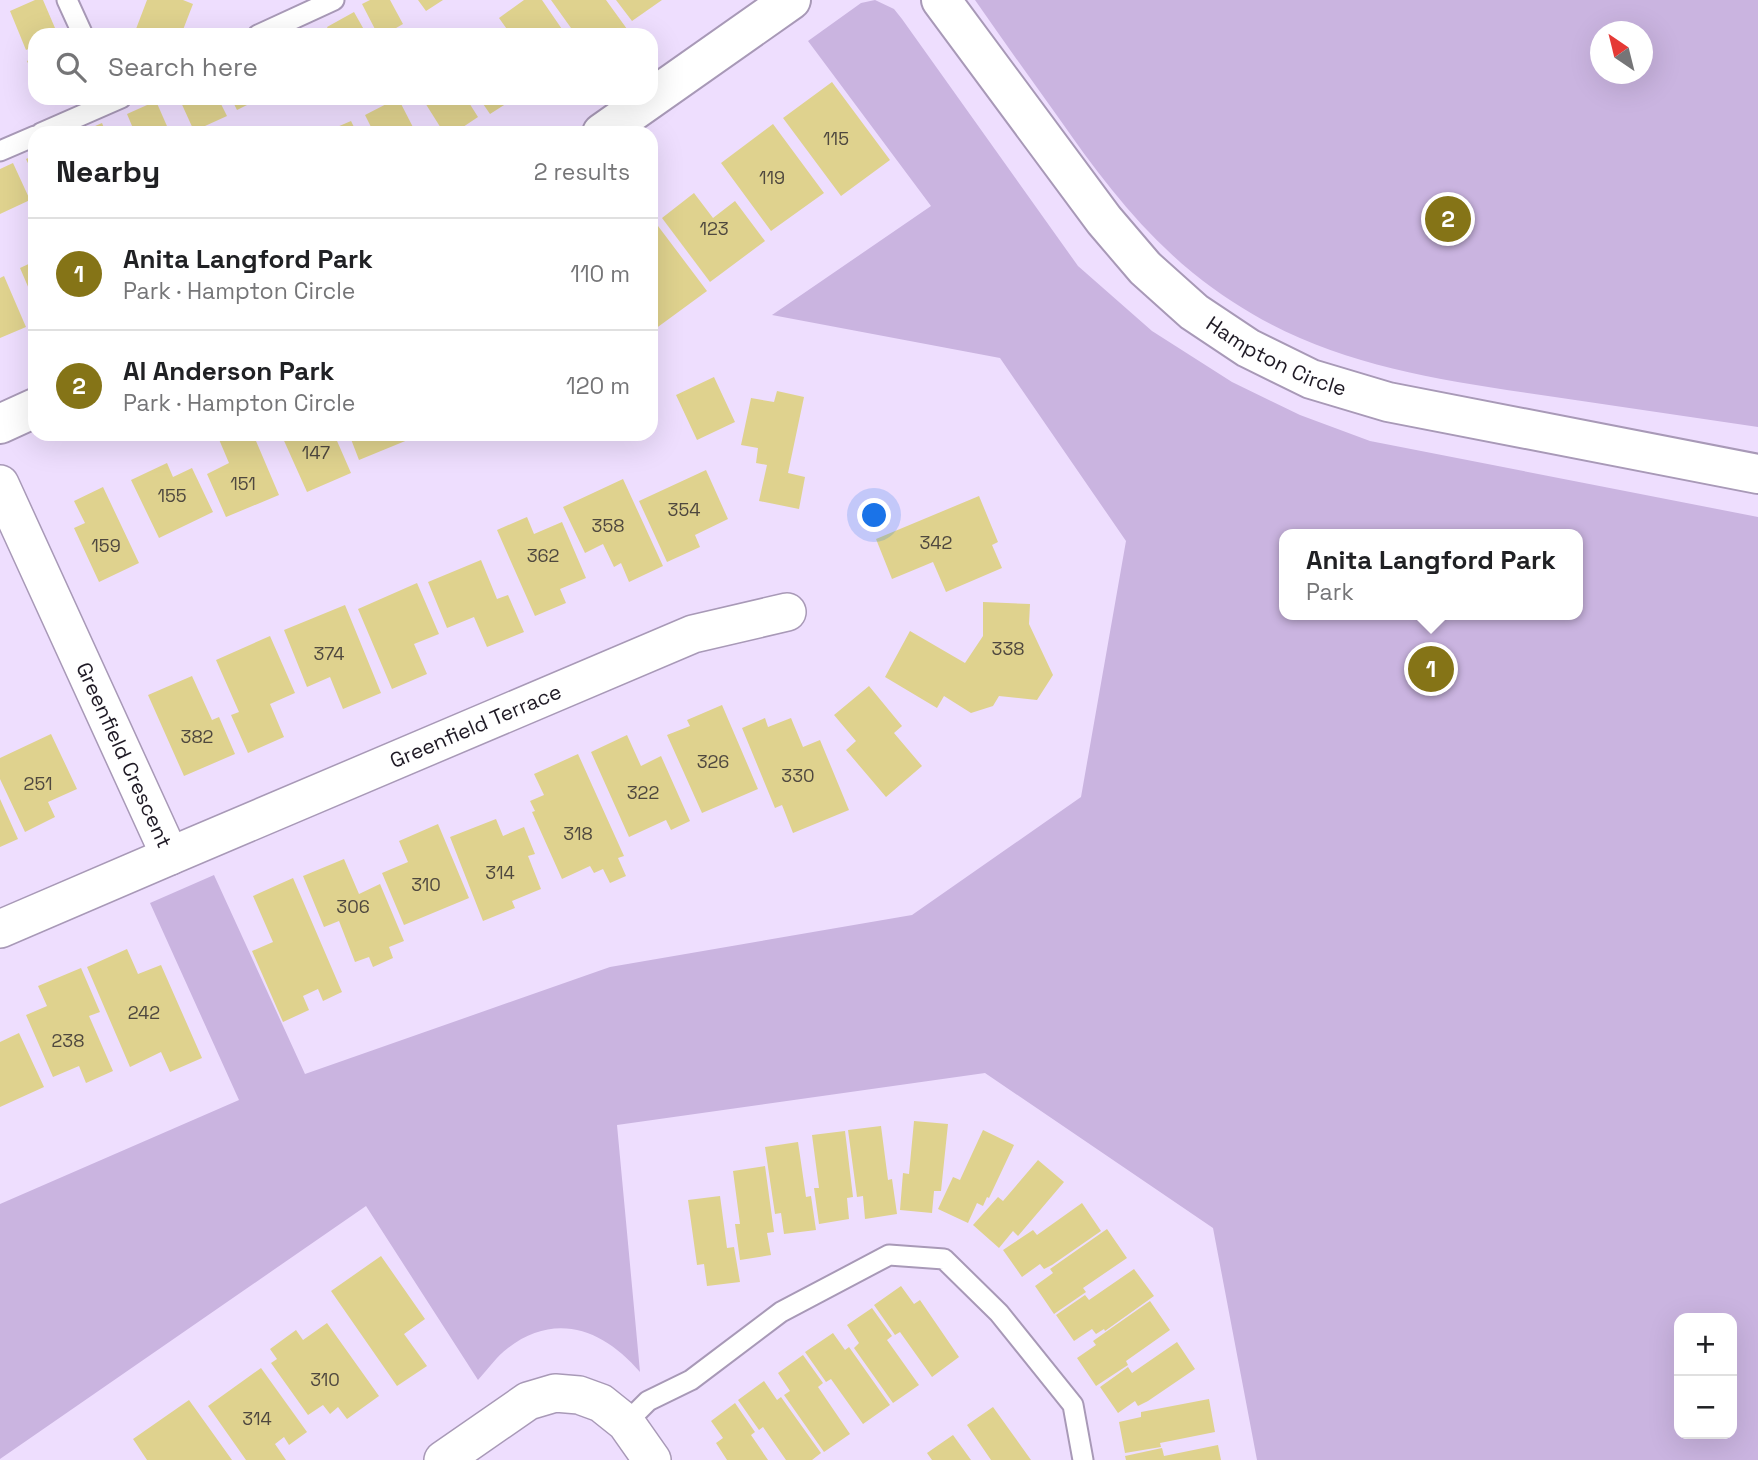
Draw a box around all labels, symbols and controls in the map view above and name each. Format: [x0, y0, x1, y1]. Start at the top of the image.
north arrow [1590, 21, 1653, 84]
search box [28, 28, 658, 105]
icon: search [52, 48, 90, 86]
text: Search here [108, 50, 258, 84]
house number: 115 [823, 127, 849, 150]
text: Nearby [56, 152, 160, 191]
text: 2 results [534, 157, 630, 187]
house number: 119 [759, 166, 785, 189]
pin: 2 [1425, 193, 1471, 245]
house number: 123 [699, 217, 729, 240]
text: Anita Langford Park [123, 242, 373, 276]
text: 1 [74, 259, 84, 289]
text: 110 m [570, 259, 630, 289]
text: Park · Hampton Circle [123, 276, 355, 306]
street label: Hampton Circle [1201, 310, 1350, 402]
text: Al Anderson Park [123, 354, 334, 388]
text: 2 [72, 371, 86, 401]
text: 120 m [566, 371, 630, 401]
text: Park · Hampton Circle [123, 388, 355, 418]
house number: 147 [302, 441, 330, 464]
house number: 151 [230, 472, 256, 495]
house number: 155 [157, 484, 187, 507]
house number: 354 [668, 498, 700, 521]
your location [857, 498, 891, 532]
house number: 358 [592, 514, 624, 537]
popup [1279, 529, 1583, 620]
house number: 342 [920, 531, 952, 554]
house number: 159 [91, 534, 121, 557]
text: Anita Langford Park [1306, 543, 1556, 577]
house number: 362 [527, 544, 559, 567]
text: Park [1306, 577, 1354, 607]
house number: 338 [992, 637, 1024, 660]
house number: 374 [313, 642, 345, 665]
pin: 1 [1408, 643, 1454, 695]
street label: Greenfield Crescent [70, 658, 178, 852]
street label: Greenfield Terrace [386, 677, 565, 774]
house number: 382 [181, 725, 213, 748]
house number: 326 [697, 750, 729, 773]
house number: 330 [781, 764, 815, 787]
house number: 251 [24, 772, 52, 795]
house number: 322 [627, 781, 659, 804]
house number: 318 [563, 822, 593, 845]
house number: 314 [485, 861, 515, 884]
house number: 310 [411, 873, 441, 896]
house number: 306 [336, 895, 370, 918]
house number: 242 [128, 1001, 160, 1024]
house number: 238 [52, 1029, 84, 1052]
map controls [1674, 1313, 1737, 1439]
button: + [1674, 1313, 1737, 1376]
house number: 310 [310, 1368, 340, 1391]
button: − [1674, 1376, 1737, 1439]
house number: 314 [242, 1407, 272, 1430]

